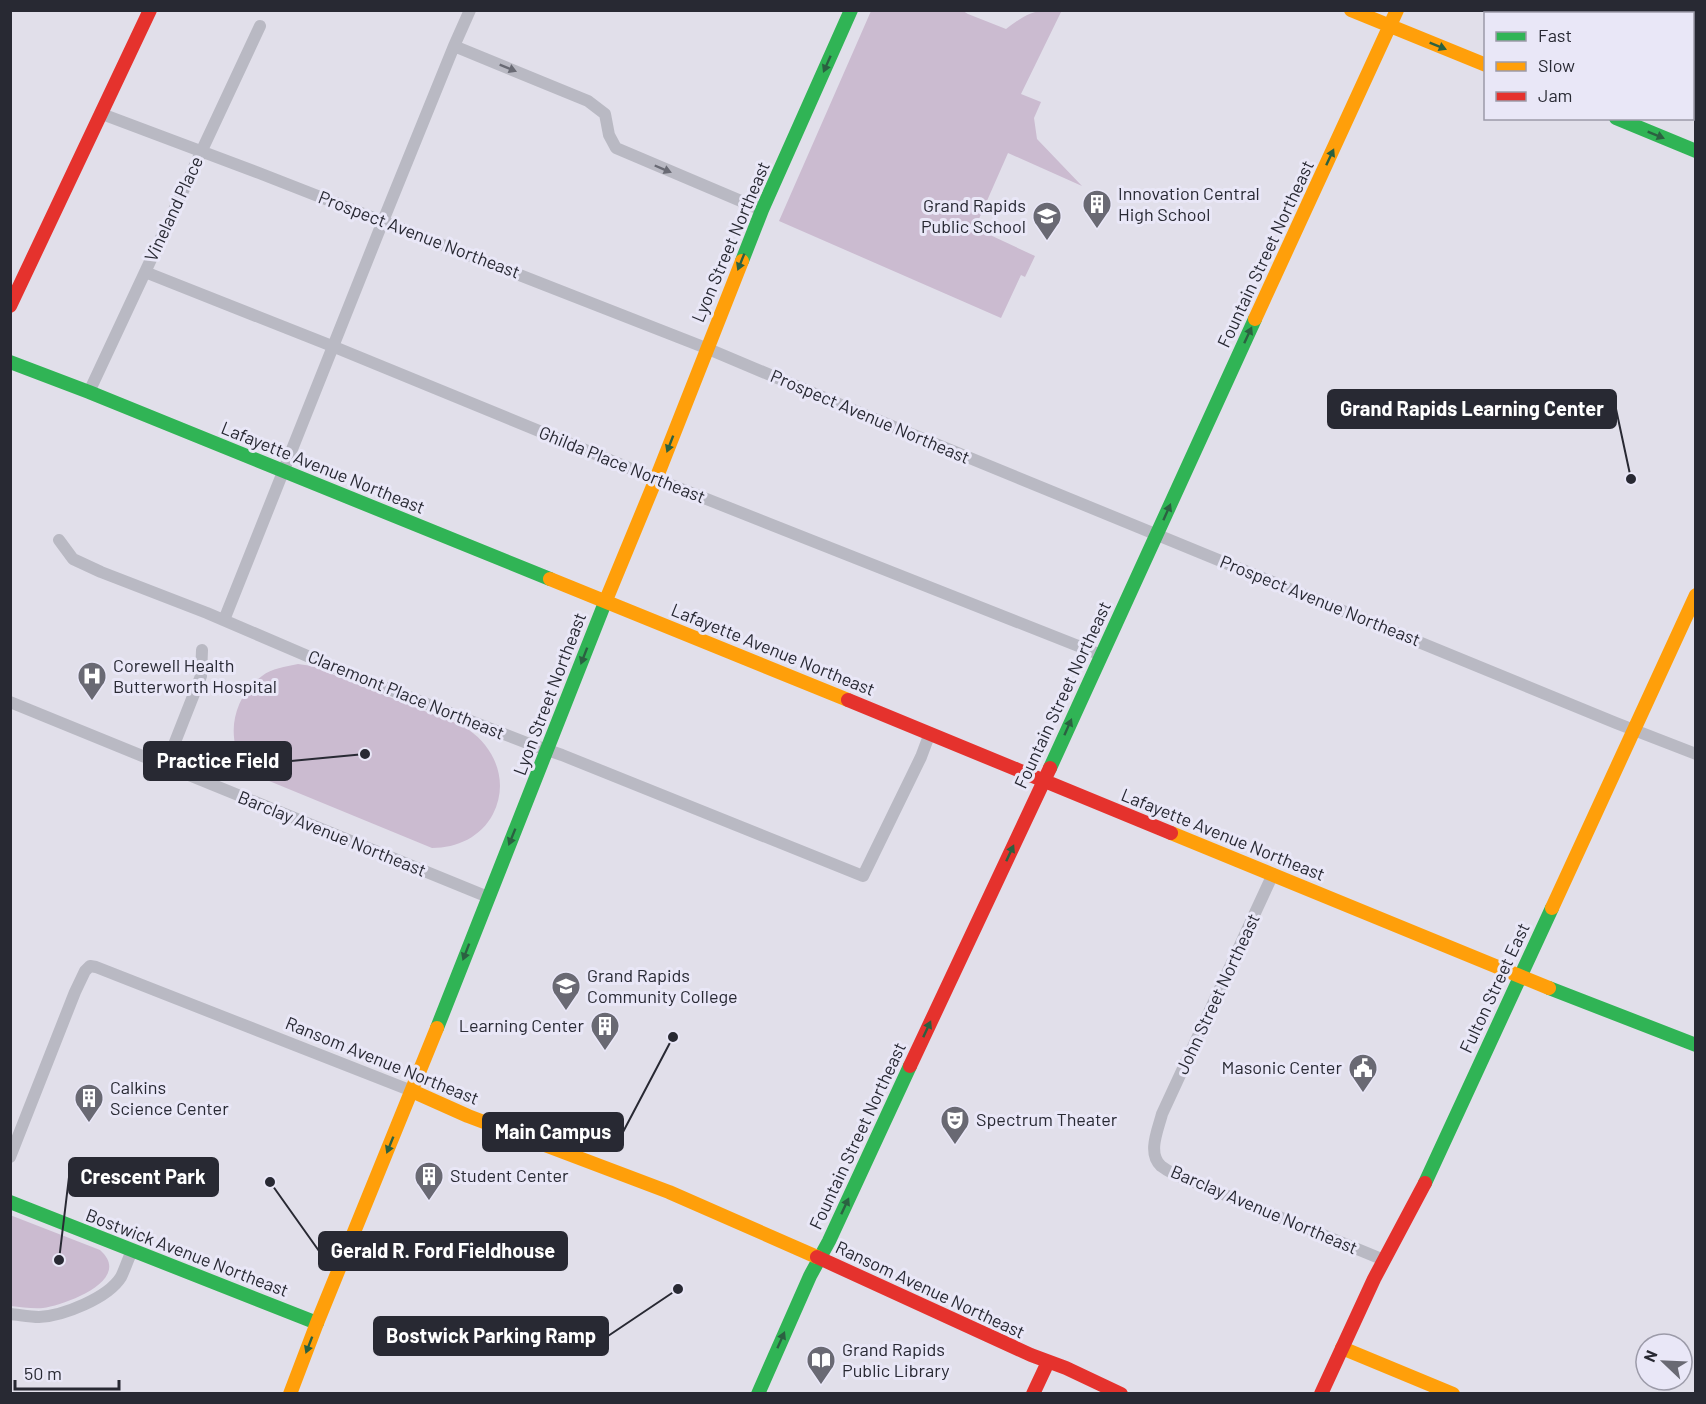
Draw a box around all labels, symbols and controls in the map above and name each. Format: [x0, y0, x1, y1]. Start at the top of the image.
legend [1484, 12, 1694, 120]
text: Fast [1538, 24, 1572, 46]
one-way arrow [1429, 41, 1447, 51]
text: Slow [1538, 54, 1575, 76]
one-way arrow [822, 55, 831, 73]
one-way arrow [499, 63, 517, 73]
text: Jam [1538, 84, 1572, 106]
one-way arrow [1647, 130, 1665, 140]
one-way arrow [1325, 149, 1334, 166]
street label: Vineland Place [139, 152, 207, 265]
street label: Fountain Street Northeast [1212, 157, 1318, 351]
street label: Lyon Street Northeast [686, 158, 774, 325]
one-way arrow [654, 164, 672, 174]
place label: Innovation Central High School [1118, 182, 1260, 225]
street label: Prospect Avenue Northeast [315, 185, 523, 283]
building icon: Innovation Central High School [1081, 188, 1113, 230]
place label: Grand Rapids Public School [921, 194, 1026, 237]
school or university icon: Grand Rapids Public School [1031, 200, 1063, 242]
one-way arrow [736, 254, 746, 272]
one-way arrow [1244, 326, 1253, 343]
street label: Prospect Avenue Northeast [768, 364, 973, 468]
callout: Grand Rapids Learning Center [1328, 390, 1616, 428]
text: Grand Rapids Learning Center [1340, 396, 1604, 420]
street label: Lafayette Avenue Northeast [218, 416, 428, 518]
street label: Ghilda Place Northeast [536, 421, 709, 507]
one-way arrow [664, 435, 674, 453]
one-way arrow [1163, 503, 1173, 521]
street label: Prospect Avenue Northeast [1217, 550, 1424, 650]
street label: Lafayette Avenue Northeast [668, 598, 878, 700]
street label: Fountain Street Northeast [1009, 598, 1115, 792]
street label: Lyon Street Northeast [508, 609, 590, 778]
street label: Claremont Place Northeast [305, 645, 508, 744]
one-way arrow [579, 647, 588, 665]
place label: Corewell Health Butterworth Hospital [113, 654, 277, 697]
hospital icon: Corewell Health Butterworth Hospital [76, 660, 108, 702]
one-way arrow [1063, 718, 1073, 736]
callout: Practice Field [144, 742, 291, 780]
text: Practice Field [157, 748, 279, 772]
street label: Lafayette Avenue Northeast [1118, 783, 1328, 885]
street label: Barclay Avenue Northeast [235, 785, 430, 881]
one-way arrow [507, 828, 516, 846]
one-way arrow [1005, 843, 1015, 861]
street label: John Street Northeast [1170, 910, 1264, 1077]
street label: Fulton Street East [1454, 919, 1534, 1056]
one-way arrow [461, 943, 470, 961]
place label: Grand Rapids Community College [587, 964, 738, 1007]
school or university icon: Grand Rapids Community College [550, 970, 582, 1012]
building icon: Learning Center [589, 1010, 621, 1052]
street label: Ransom Avenue Northeast [283, 1011, 482, 1109]
place label: Learning Center [459, 1014, 584, 1036]
one-way arrow [923, 1021, 932, 1038]
street label: Fountain Street Northeast [804, 1039, 910, 1233]
public building icon: Masonic Center [1347, 1052, 1379, 1094]
place label: Masonic Center [1222, 1056, 1342, 1078]
place label: Calkins Science Center [110, 1076, 229, 1119]
building icon: Calkins Science Center [73, 1082, 105, 1124]
theatre icon: Spectrum Theater [939, 1104, 971, 1146]
place label: Spectrum Theater [976, 1108, 1118, 1130]
callout: Main Campus [483, 1113, 623, 1151]
text: Main Campus [495, 1119, 611, 1143]
one-way arrow [385, 1136, 394, 1154]
callout: Crescent Park [69, 1158, 218, 1196]
building icon: Student Center [413, 1160, 445, 1202]
street label: Barclay Avenue Northeast [1168, 1160, 1361, 1258]
text: Crescent Park [80, 1164, 206, 1188]
place label: Student Center [450, 1164, 569, 1186]
one-way arrow [840, 1198, 849, 1215]
street label: Bostwick Avenue Northeast [83, 1203, 292, 1301]
callout: Gerald R. Ford Fieldhouse [319, 1232, 567, 1270]
street label: Ransom Avenue Northeast [832, 1235, 1029, 1343]
text: Gerald R. Ford Fieldhouse [331, 1238, 555, 1262]
callout: Bostwick Parking Ramp [374, 1317, 608, 1355]
text: Bostwick Parking Ramp [386, 1323, 596, 1347]
one-way arrow [777, 1331, 787, 1349]
north arrow [1634, 1332, 1694, 1392]
one-way arrow [303, 1336, 313, 1354]
place label: Grand Rapids Public Library [842, 1338, 950, 1381]
library icon: Grand Rapids Public Library [805, 1344, 837, 1386]
text: N [1639, 1347, 1661, 1365]
scale bar [15, 1353, 118, 1391]
text: 50 m [24, 1362, 62, 1384]

